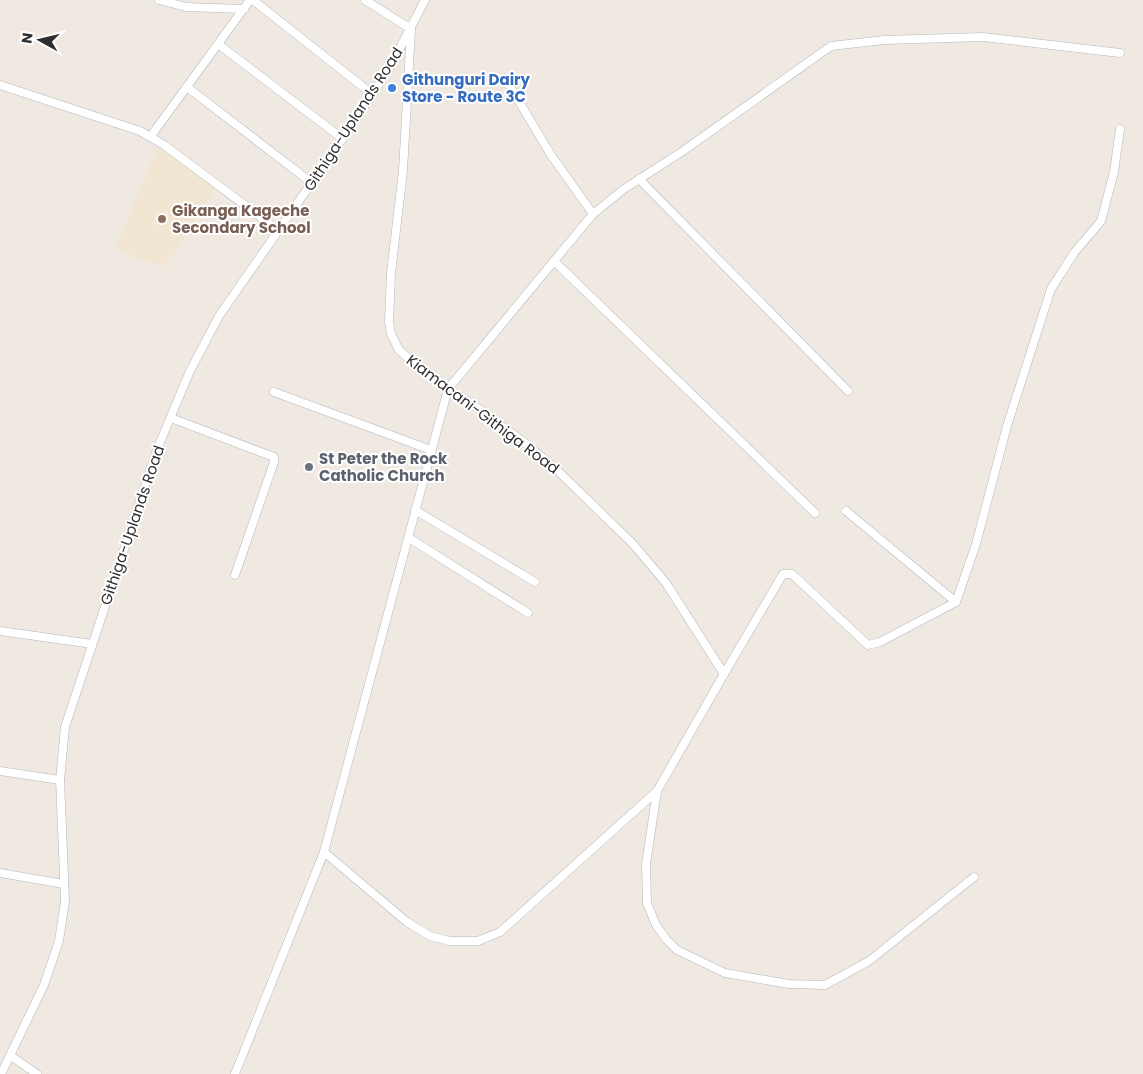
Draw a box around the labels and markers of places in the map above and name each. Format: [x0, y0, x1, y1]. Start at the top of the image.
place label: Githunguri Dairy Store - Route 3C [402, 69, 531, 107]
marker: Githunguri Dairy Store - Route 3C [386, 82, 398, 94]
place label: Gikanga Kageche Secondary School [172, 200, 311, 238]
marker: Gikanga Kageche Secondary School [156, 213, 168, 225]
place label: St Peter the Rock Catholic Church [319, 448, 448, 486]
marker: St Peter the Rock Catholic Church [303, 461, 315, 473]

